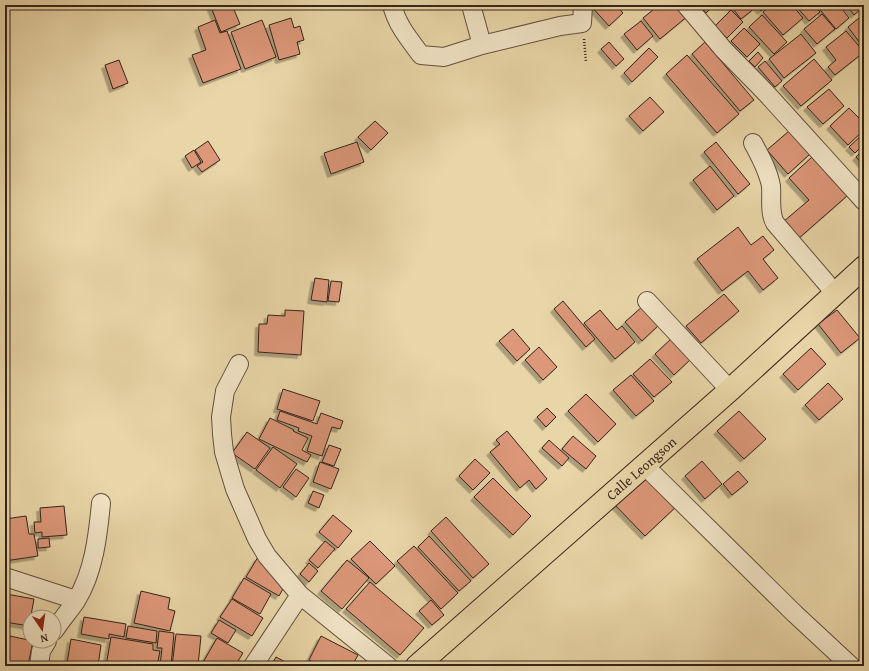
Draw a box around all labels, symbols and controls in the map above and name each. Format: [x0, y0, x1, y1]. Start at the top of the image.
street label: Calle Leongson [602, 432, 681, 505]
north arrow [22, 609, 62, 649]
text: N [38, 630, 50, 648]

